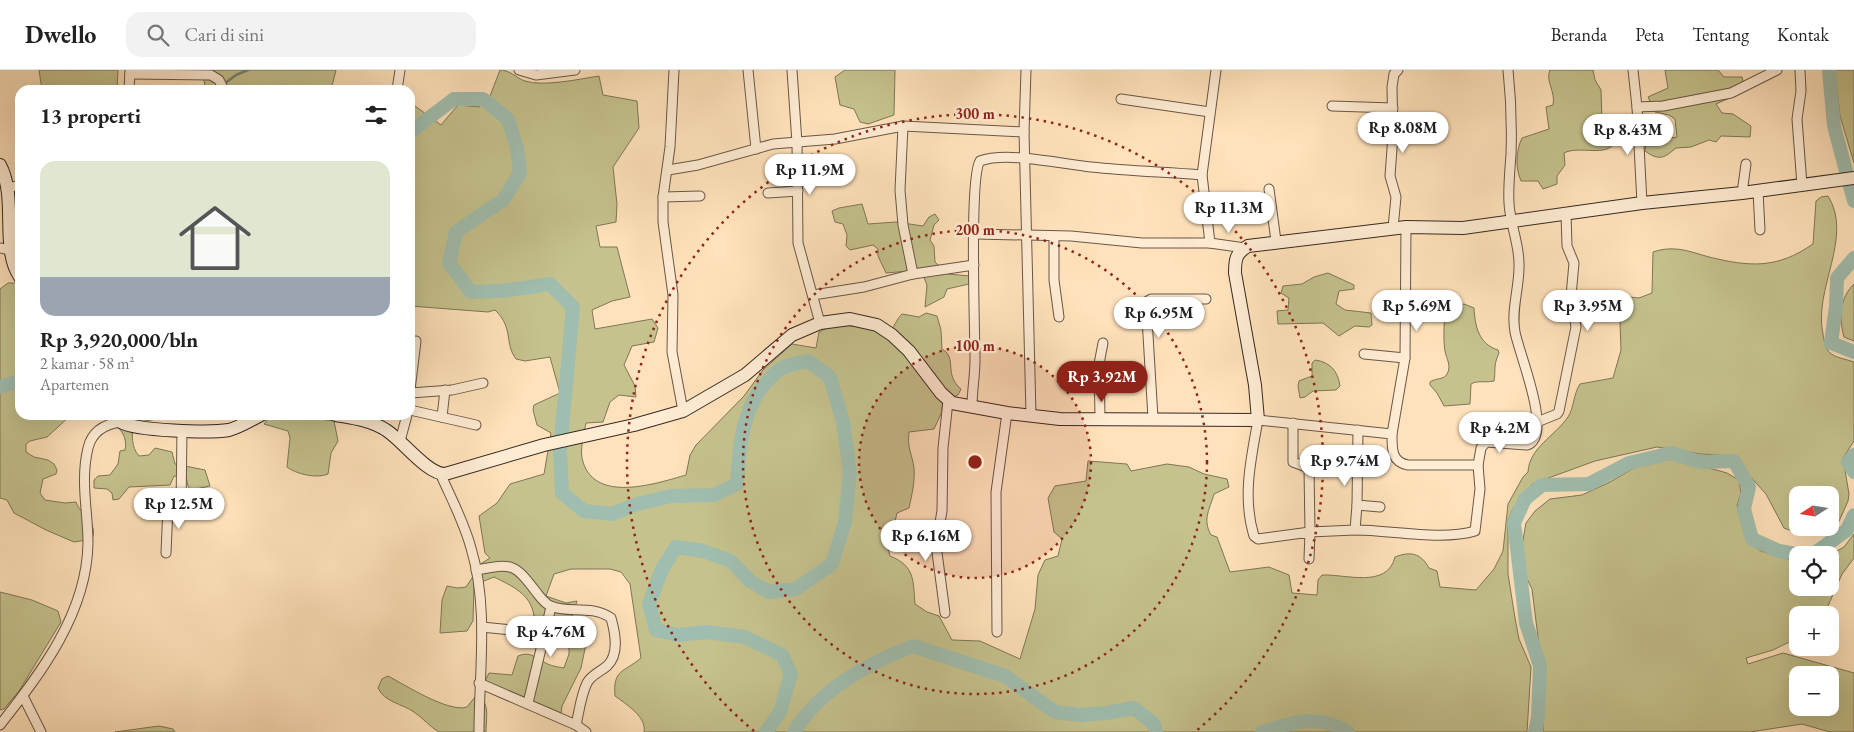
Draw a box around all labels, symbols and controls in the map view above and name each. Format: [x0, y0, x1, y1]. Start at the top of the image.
search box [126, 12, 476, 57]
text: Dwello [25, 19, 96, 50]
icon: search [144, 21, 172, 49]
text: Cari di sini [184, 22, 264, 47]
text: Beranda [1551, 23, 1607, 46]
text: Peta [1635, 23, 1664, 46]
text: Tentang [1692, 23, 1749, 46]
text: Kontak [1777, 23, 1829, 46]
icon: filters [362, 101, 390, 129]
text: 13 properti [40, 102, 141, 129]
text: 300 m [955, 104, 995, 123]
pin: Rp 8.08M [1351, 112, 1455, 154]
pin: Rp 8.43M [1576, 114, 1680, 156]
text: Rp 8.08M [1369, 117, 1437, 138]
text: Rp 8.43M [1594, 119, 1662, 140]
pin: Rp 11.9M [758, 154, 862, 196]
text: Rp 11.9M [776, 159, 844, 180]
pin: Rp 11.3M [1177, 191, 1281, 234]
icon: home [170, 193, 260, 283]
text: Rp 11.3M [1195, 197, 1263, 218]
text: 200 m [955, 220, 995, 239]
pin: Rp 5.69M [1365, 290, 1469, 332]
pin: Rp 3.95M [1536, 290, 1640, 332]
text: Rp 5.69M [1383, 295, 1451, 316]
text: Rp 3.95M [1554, 295, 1622, 316]
pin: Rp 6.95M [1107, 296, 1211, 339]
text: Rp 6.95M [1125, 302, 1193, 323]
text: Rp 3,920,000/bln [40, 326, 198, 353]
text: 100 m [955, 336, 995, 355]
text: 2 kamar · 58 m² [40, 353, 134, 374]
pin: Rp 3.92M [1050, 360, 1154, 403]
text: Rp 3.92M [1068, 366, 1136, 387]
text: Apartemen [40, 374, 109, 395]
pin: Rp 4.2M [1454, 412, 1546, 454]
text: Rp 4.2M [1470, 417, 1530, 438]
pin: Rp 9.74M [1293, 444, 1397, 487]
text: Rp 9.74M [1311, 450, 1379, 471]
centre of rings [966, 453, 984, 471]
north arrow [1789, 486, 1839, 536]
map controls [1789, 486, 1839, 716]
pin: Rp 12.5M [127, 488, 231, 530]
text: Rp 12.5M [145, 493, 213, 514]
pin: Rp 6.16M [874, 520, 978, 562]
text: Rp 6.16M [892, 525, 960, 546]
button: locate [1789, 546, 1839, 596]
button: + [1789, 606, 1839, 656]
pin: Rp 4.76M [499, 616, 603, 658]
text: Rp 4.76M [517, 621, 585, 642]
button: − [1789, 666, 1839, 716]

